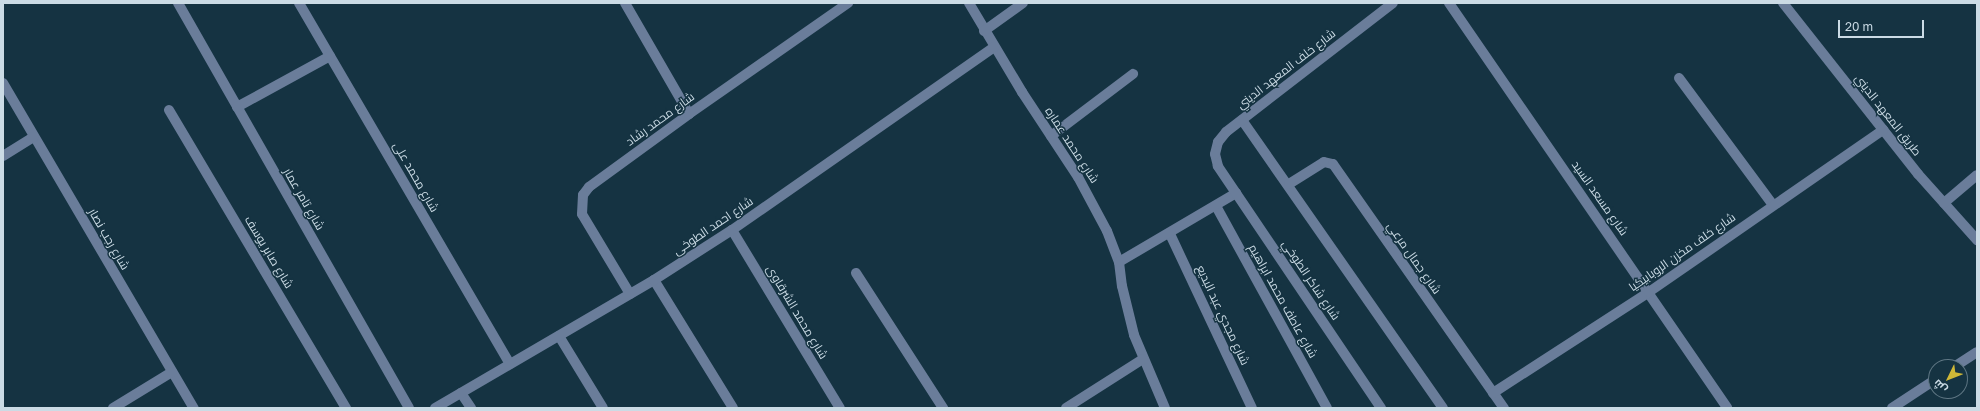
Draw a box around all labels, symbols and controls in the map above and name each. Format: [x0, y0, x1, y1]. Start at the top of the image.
scale bar [1840, 12, 1926, 38]
text: 20 m [1845, 19, 1873, 34]
street label: شارع خلف المعهد الديني [1234, 26, 1338, 112]
street label: طريق المعهد الديني [1852, 71, 1924, 159]
street label: شارع محمد رشاد [623, 89, 697, 149]
street label: شارع محمد عماره [1042, 104, 1102, 186]
street label: شارع محمد على [390, 139, 442, 215]
street label: شارع مسعد السيد [1569, 158, 1631, 238]
street label: شارع تامر عمار [280, 165, 328, 233]
street label: شارع احمد الطوخى [670, 194, 756, 258]
street label: شارع رجب نصار [86, 206, 132, 272]
street label: شارع خلف مخزن الروبابيكيا [1626, 210, 1738, 294]
street label: شارع صابر يوسف [242, 213, 296, 291]
street label: شارع جمال مرعي [1384, 219, 1444, 297]
street label: شارع شاكر الطوخي [1279, 237, 1343, 323]
street label: شارع عاطف محمد ابراهيم [1246, 241, 1320, 361]
street label: شارع محمد الشرقاوى [763, 262, 831, 362]
street label: شارع مجدي عبد البديع [1194, 263, 1252, 367]
north arrow [1928, 359, 1968, 399]
text: ش [1930, 377, 1949, 396]

